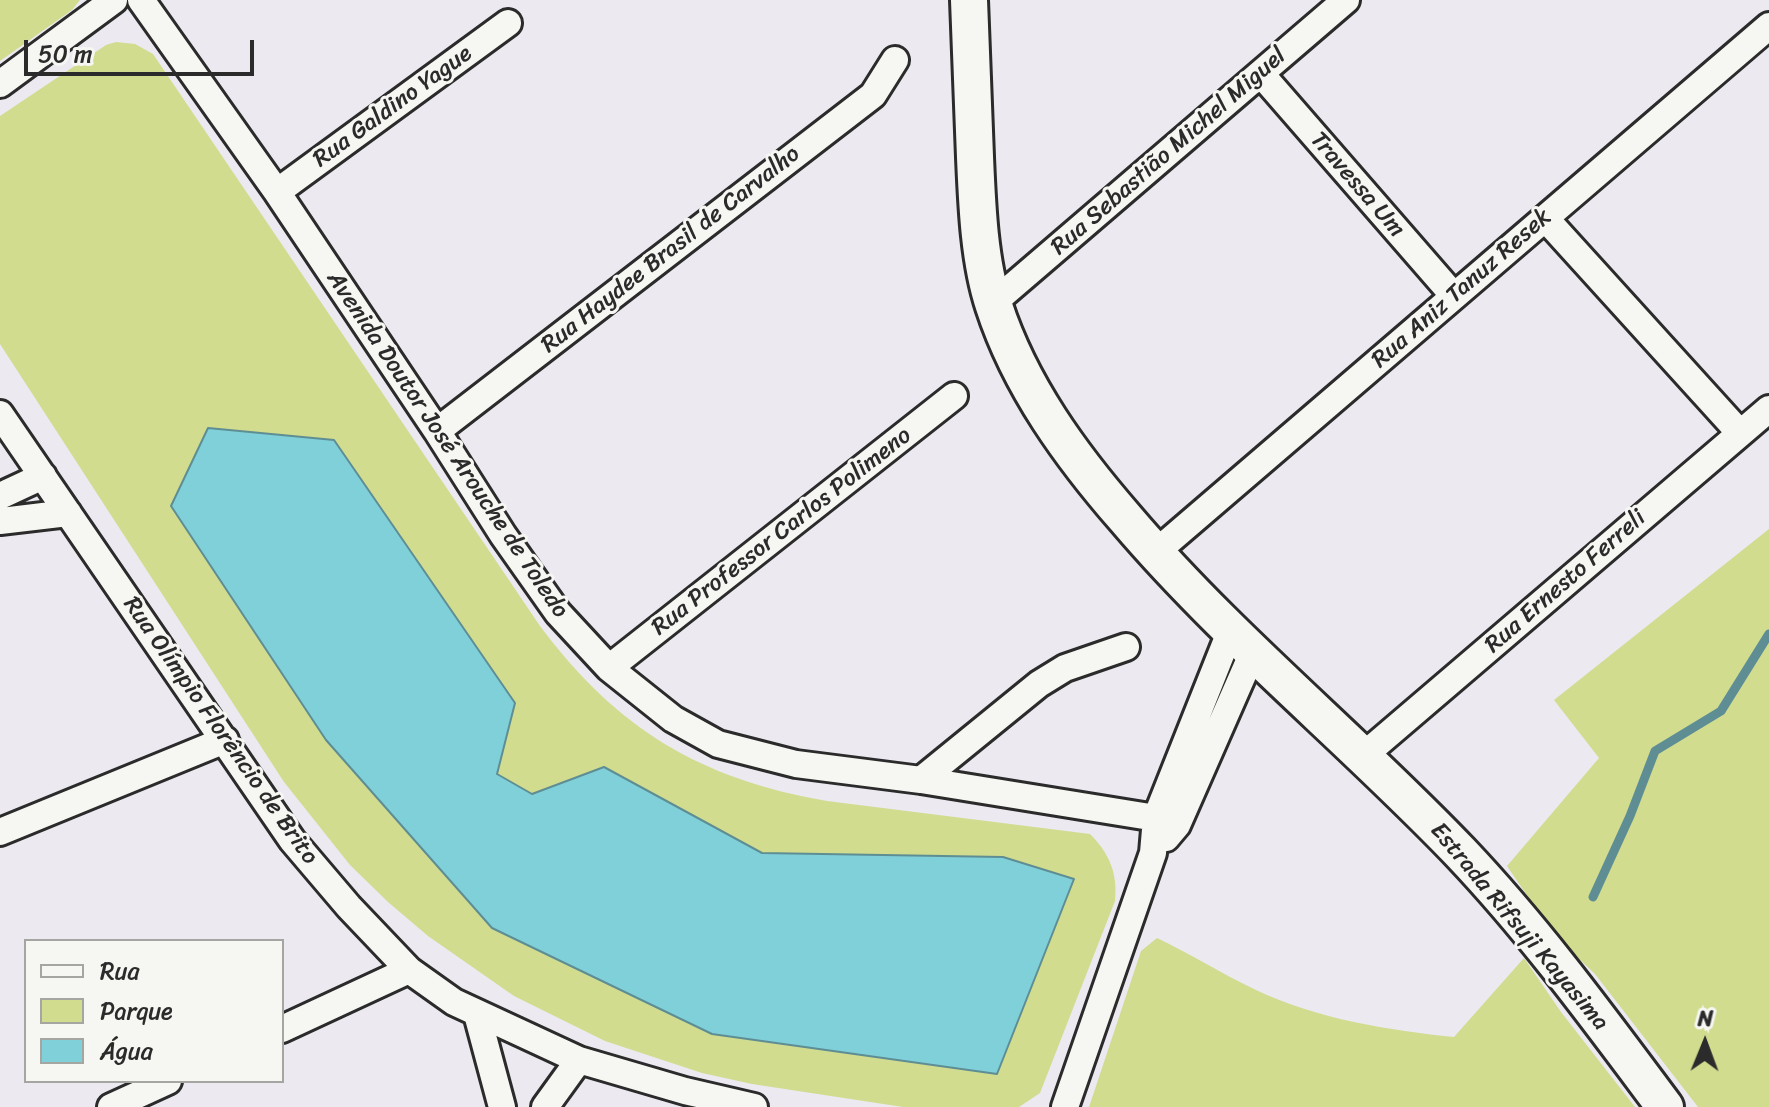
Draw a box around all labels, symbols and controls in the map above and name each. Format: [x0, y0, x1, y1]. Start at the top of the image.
scale bar [28, 24, 258, 74]
text: 50 m [38, 33, 93, 75]
street label: Rua Galdino Yague [308, 40, 478, 174]
street label: Rua Sebastião Michel Miguel [1046, 42, 1292, 262]
street label: Travessa Um [1303, 126, 1411, 244]
street label: Rua Haydee Brasil de Carvalho [536, 140, 806, 360]
street label: Rua Aniz Tanuz Resek [1366, 203, 1558, 375]
street label: Avenida Doutor José Arouche de Toledo [320, 266, 574, 624]
street label: Rua Professor Carlos Polimeno [647, 422, 917, 642]
street label: Rua Ernesto Ferreli [1480, 504, 1652, 660]
street label: Rua Olímpio Florêncio de Brito [116, 591, 324, 871]
street label: Estrada Rifsuji Kayasima [1424, 817, 1614, 1037]
legend [24, 939, 284, 1083]
text: Rua [100, 950, 139, 992]
text: Parque [100, 990, 173, 1032]
text: N [1697, 999, 1713, 1038]
north arrow [1665, 1003, 1745, 1083]
text: Água [100, 1030, 153, 1072]

